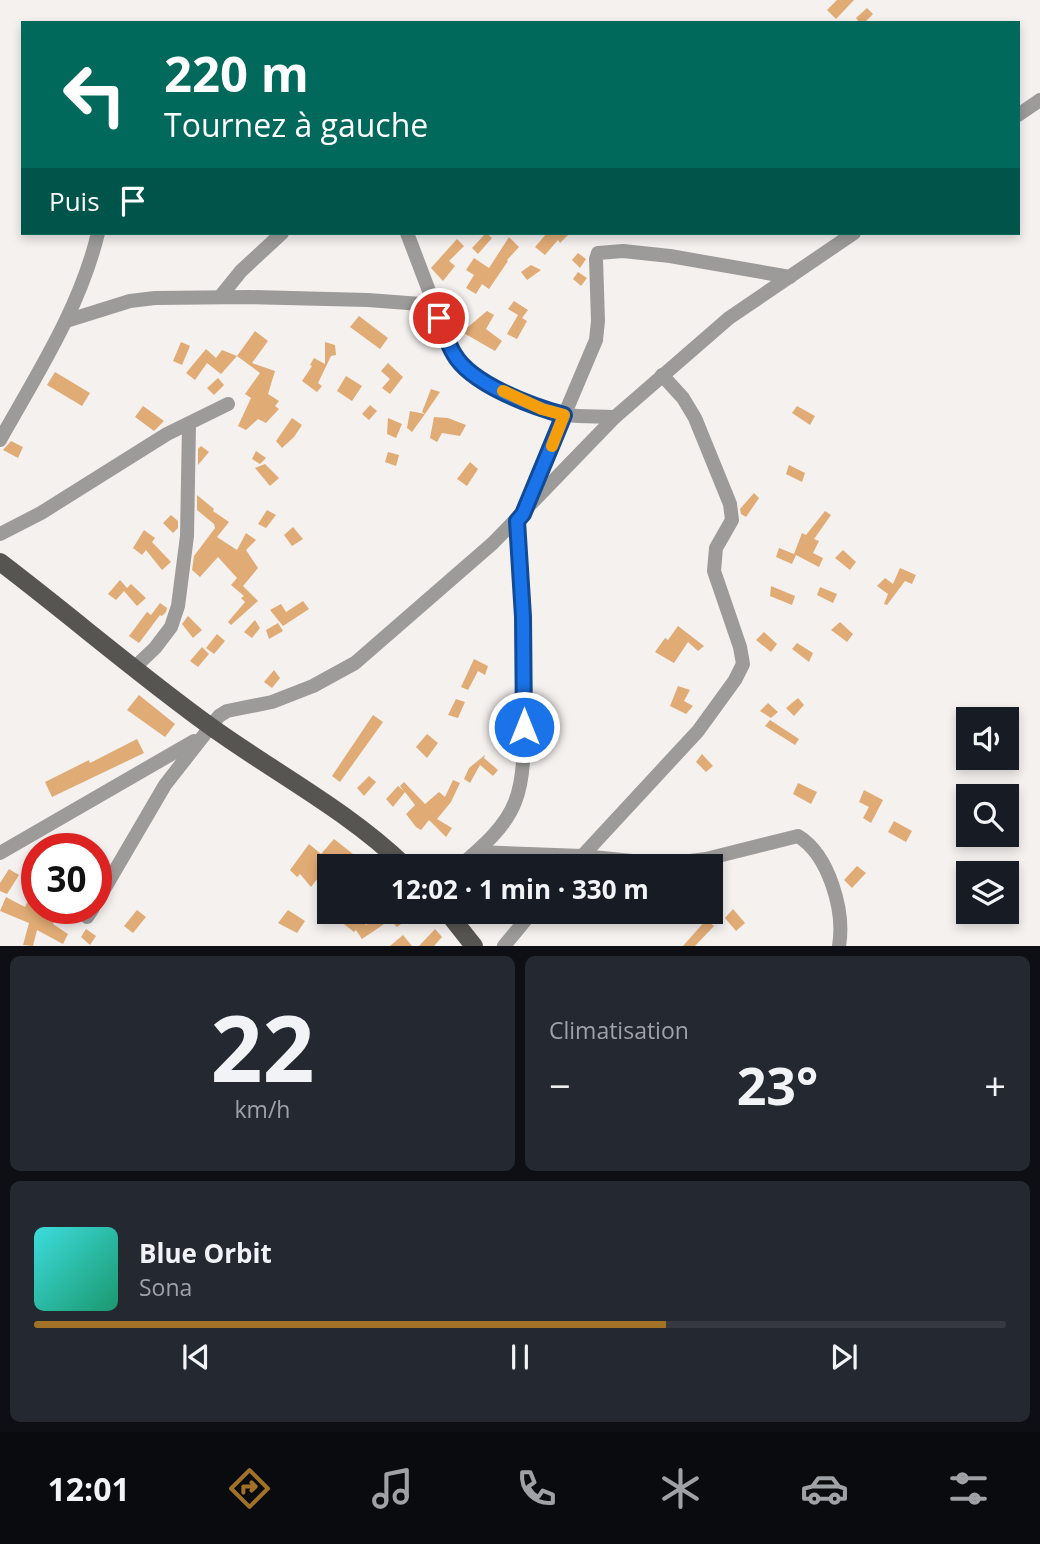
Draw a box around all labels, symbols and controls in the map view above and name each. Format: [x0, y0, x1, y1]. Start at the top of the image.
text: 220 m [164, 40, 309, 106]
icon: left [49, 49, 140, 140]
text: Tournez à gauche [164, 103, 428, 146]
icon: arrive [114, 182, 152, 220]
text: Puis [49, 183, 100, 219]
pin [409, 288, 469, 348]
icon: arrive [420, 299, 458, 337]
position arrow [487, 690, 561, 764]
map controls [956, 707, 1019, 924]
button: sound [956, 707, 1019, 770]
button: search [956, 784, 1019, 847]
speed limit sign: 30 [21, 833, 112, 924]
button: layers [956, 861, 1019, 924]
text: 12:02 · 1 min · 330 m [391, 871, 649, 907]
text: 22 [210, 985, 315, 1109]
text: Climatisation [549, 1014, 689, 1046]
text: 23° [737, 1049, 818, 1120]
text: − [549, 1059, 571, 1111]
text: + [984, 1059, 1006, 1111]
text: km/h [235, 1093, 290, 1125]
text: Blue Orbit [139, 1235, 272, 1271]
text: Sona [139, 1271, 192, 1303]
icon: previous [177, 1338, 215, 1376]
icon: pause [501, 1338, 539, 1376]
icon: next [825, 1338, 863, 1376]
icon: directions [225, 1464, 274, 1513]
icon: music [368, 1464, 417, 1513]
icon: phone [512, 1464, 561, 1513]
icon: climate [656, 1464, 705, 1513]
icon: car [800, 1464, 849, 1513]
icon: filters [944, 1464, 993, 1513]
text: 12:01 [47, 1467, 130, 1510]

